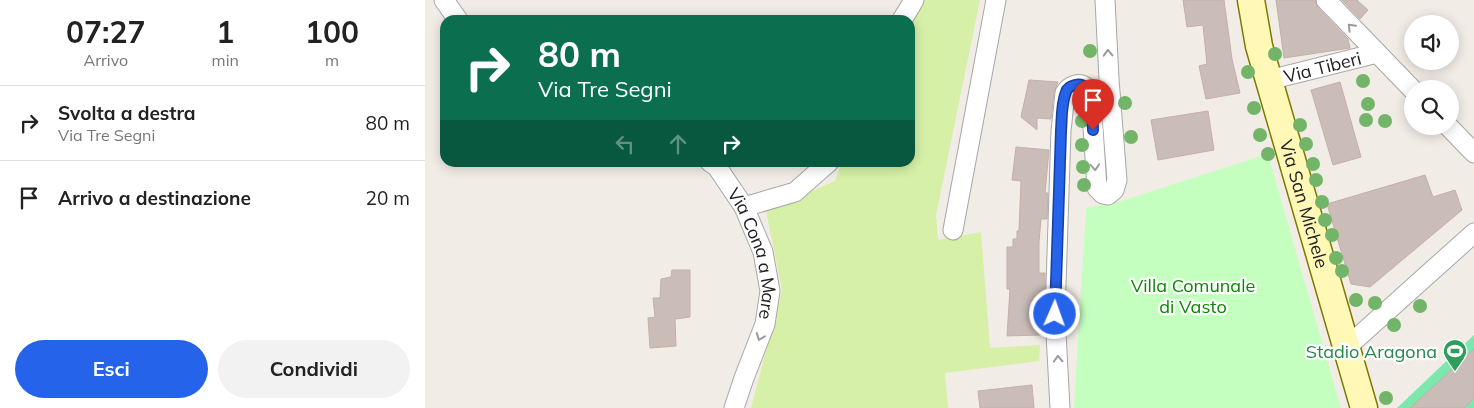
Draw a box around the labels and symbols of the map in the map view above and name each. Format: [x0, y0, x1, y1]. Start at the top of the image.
one-way arrow [1348, 23, 1357, 32]
street label: Via Tiberi [1281, 46, 1363, 87]
one-way arrow [1102, 49, 1113, 57]
pin [1072, 79, 1114, 130]
street label: Via San Michele [1275, 137, 1334, 271]
one-way arrow [1089, 163, 1100, 171]
street label: Via Cona a Mare [723, 183, 782, 321]
park label: Villa Comunale di Vasto [1131, 274, 1255, 318]
position arrow [1028, 287, 1080, 339]
one-way arrow [756, 332, 766, 341]
sports icon: Stadio Aragona [1442, 338, 1468, 372]
place label: Stadio Aragona [1306, 340, 1437, 363]
one-way arrow [1052, 355, 1063, 363]

